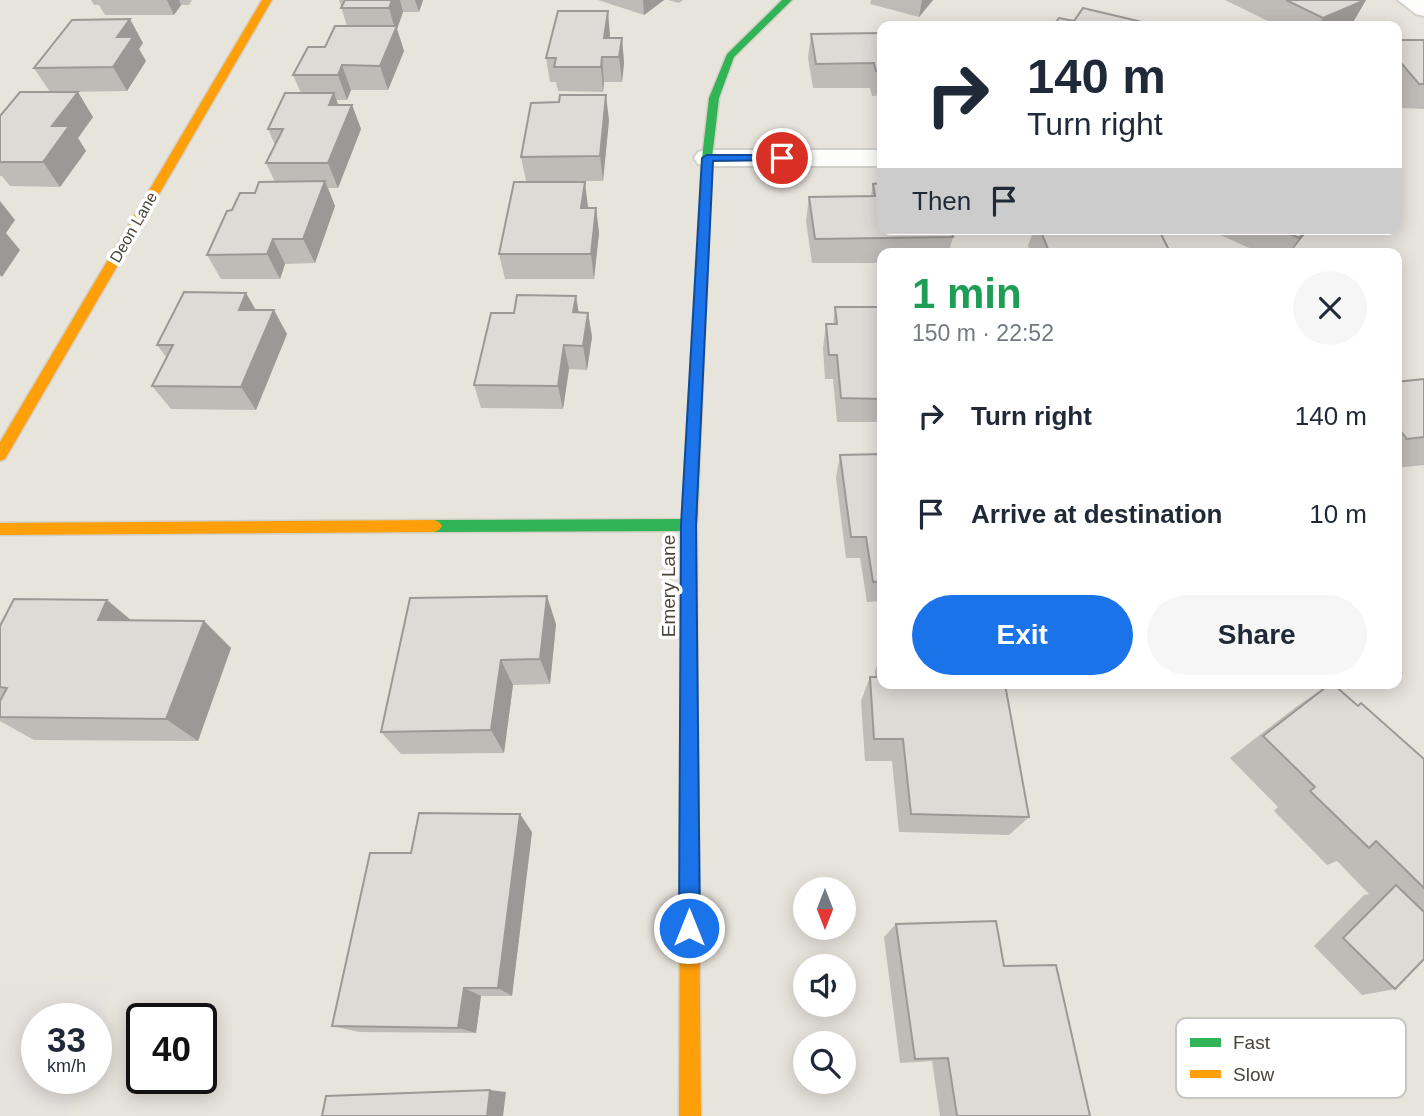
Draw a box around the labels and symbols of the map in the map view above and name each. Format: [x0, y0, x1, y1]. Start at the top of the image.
pin [752, 128, 812, 188]
street label: Deon Lane [106, 189, 160, 265]
street label: Emery Lane [658, 535, 679, 637]
north arrow [793, 877, 856, 940]
position arrow [652, 891, 726, 965]
speed limit sign: 40 [126, 1003, 217, 1094]
legend [1176, 1018, 1406, 1098]
text: Fast [1233, 1032, 1271, 1053]
text: Slow [1233, 1064, 1274, 1085]

